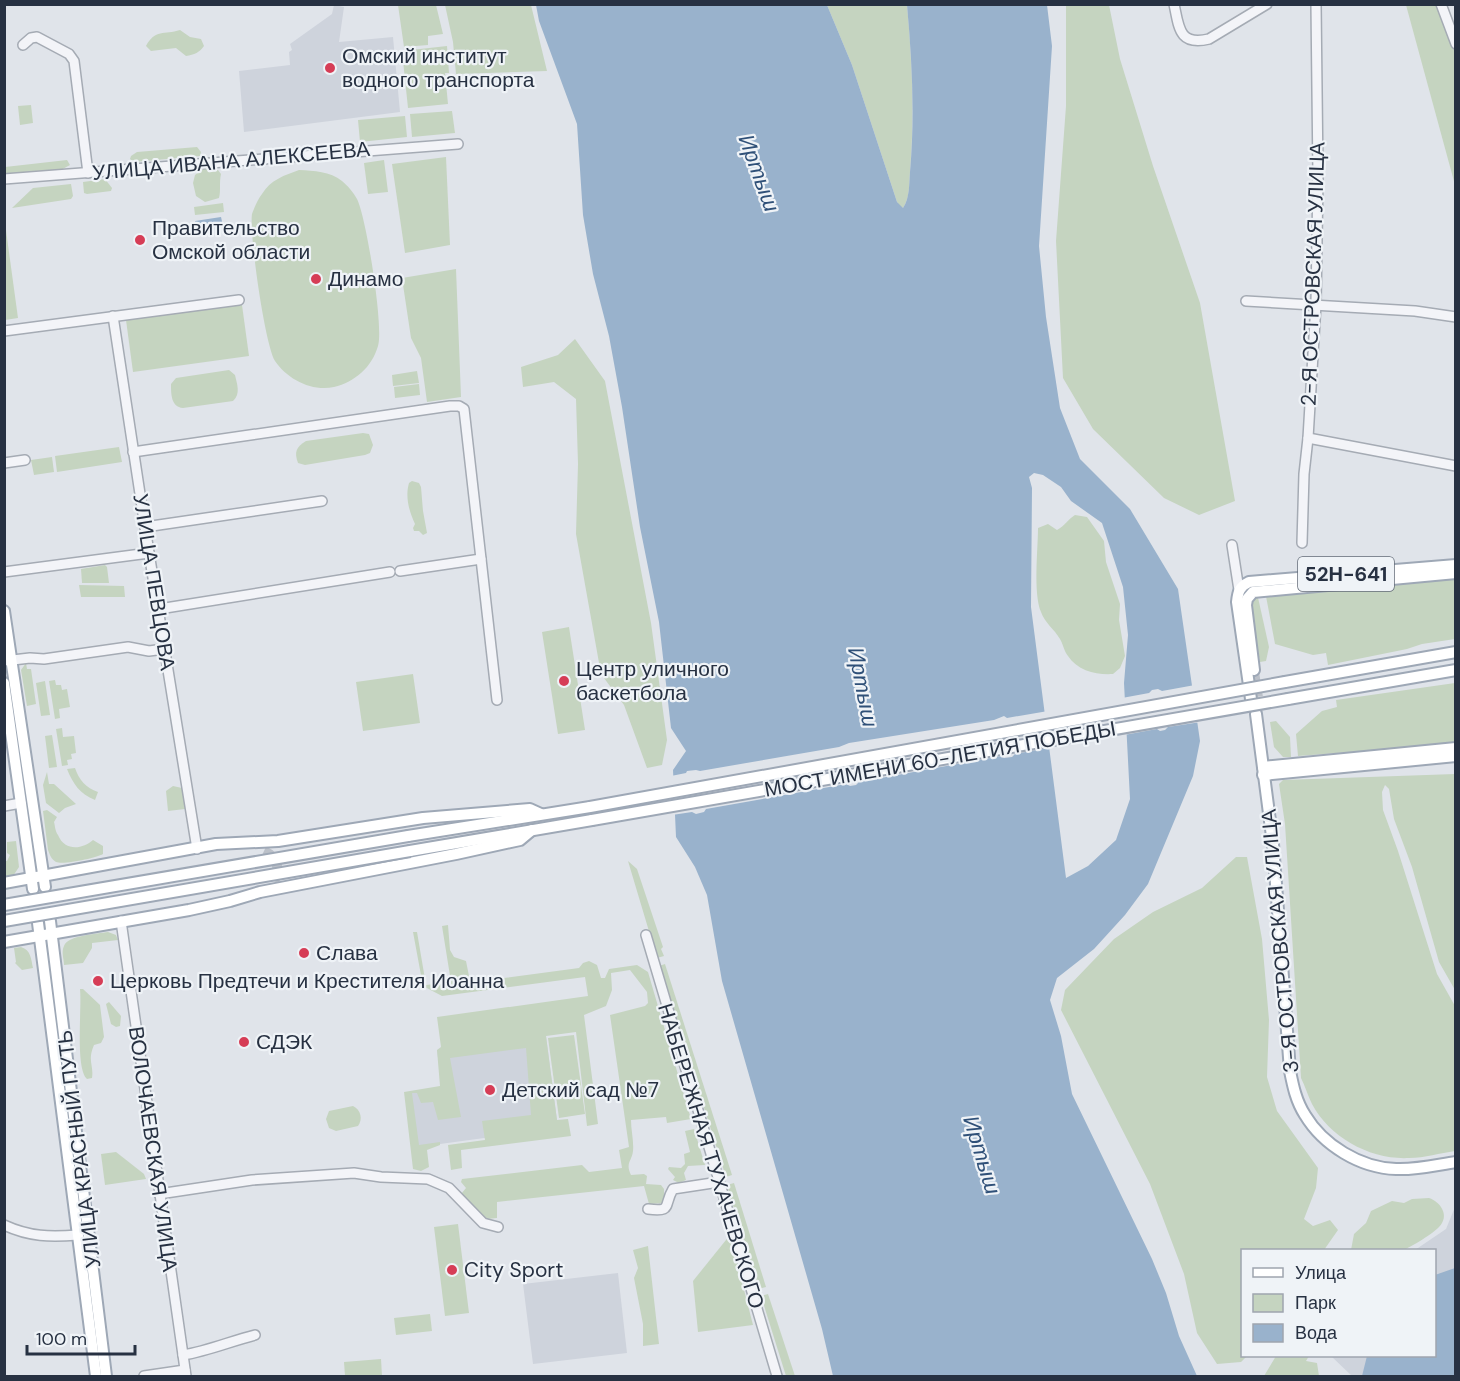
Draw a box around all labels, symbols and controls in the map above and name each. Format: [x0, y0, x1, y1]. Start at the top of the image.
place label: Омский институт водного транспорта [342, 42, 535, 94]
marker: Омский институт водного транспорта [323, 61, 337, 75]
water label: Иртыш [732, 130, 786, 216]
street label: УЛИЦА ИВАНА АЛЕКСЕЕВА [91, 135, 371, 187]
street label: 2-Я ОСТРОВСКАЯ УЛИЦА [1294, 141, 1332, 407]
place label: Правительство Омской области [152, 214, 310, 266]
marker: Правительство Омской области [133, 233, 147, 247]
place label: Динамо [328, 265, 403, 293]
marker: Динамо [309, 272, 323, 286]
street label: УЛИЦА ПЕВЦОВА [126, 492, 182, 672]
road number: 52Н-641 [1298, 557, 1394, 591]
water label: Иртыш [841, 645, 885, 729]
place label: Центр уличного баскетбола [576, 655, 729, 707]
marker: Центр уличного баскетбола [557, 674, 571, 688]
street label: МОСТ ИМЕНИ 60-ЛЕТИЯ ПОБЕДЫ [762, 714, 1118, 804]
street label: 3-Я ОСТРОВСКАЯ УЛИЦА [1255, 808, 1305, 1074]
place label: Слава [316, 939, 378, 967]
marker: Слава [297, 946, 311, 960]
place label: Церковь Предтечи и Крестителя Иоанна [110, 967, 505, 995]
marker: Церковь Предтечи и Крестителя Иоанна [91, 974, 105, 988]
street label: НАБЕРЕЖНАЯ ТУХАЧЕВСКОГО [651, 1000, 771, 1312]
street label: ВОЛОЧАЕВСКАЯ УЛИЦА [122, 1024, 184, 1274]
street label: УЛИЦА КРАСНЫЙ ПУТЬ [51, 1028, 107, 1270]
place label: СДЭК [256, 1028, 313, 1056]
marker: СДЭК [237, 1035, 251, 1049]
place label: Детский сад №7 [502, 1076, 659, 1104]
marker: Детский сад №7 [483, 1083, 497, 1097]
water label: Иртыш [956, 1112, 1008, 1198]
legend [1241, 1249, 1436, 1357]
place label: City Sport [464, 1256, 563, 1284]
text: Улица [1295, 1261, 1347, 1285]
marker: City Sport [445, 1263, 459, 1277]
text: Парк [1295, 1291, 1336, 1315]
scale bar [27, 1318, 135, 1356]
text: Вода [1295, 1321, 1338, 1345]
text: 100 m [36, 1327, 87, 1351]

